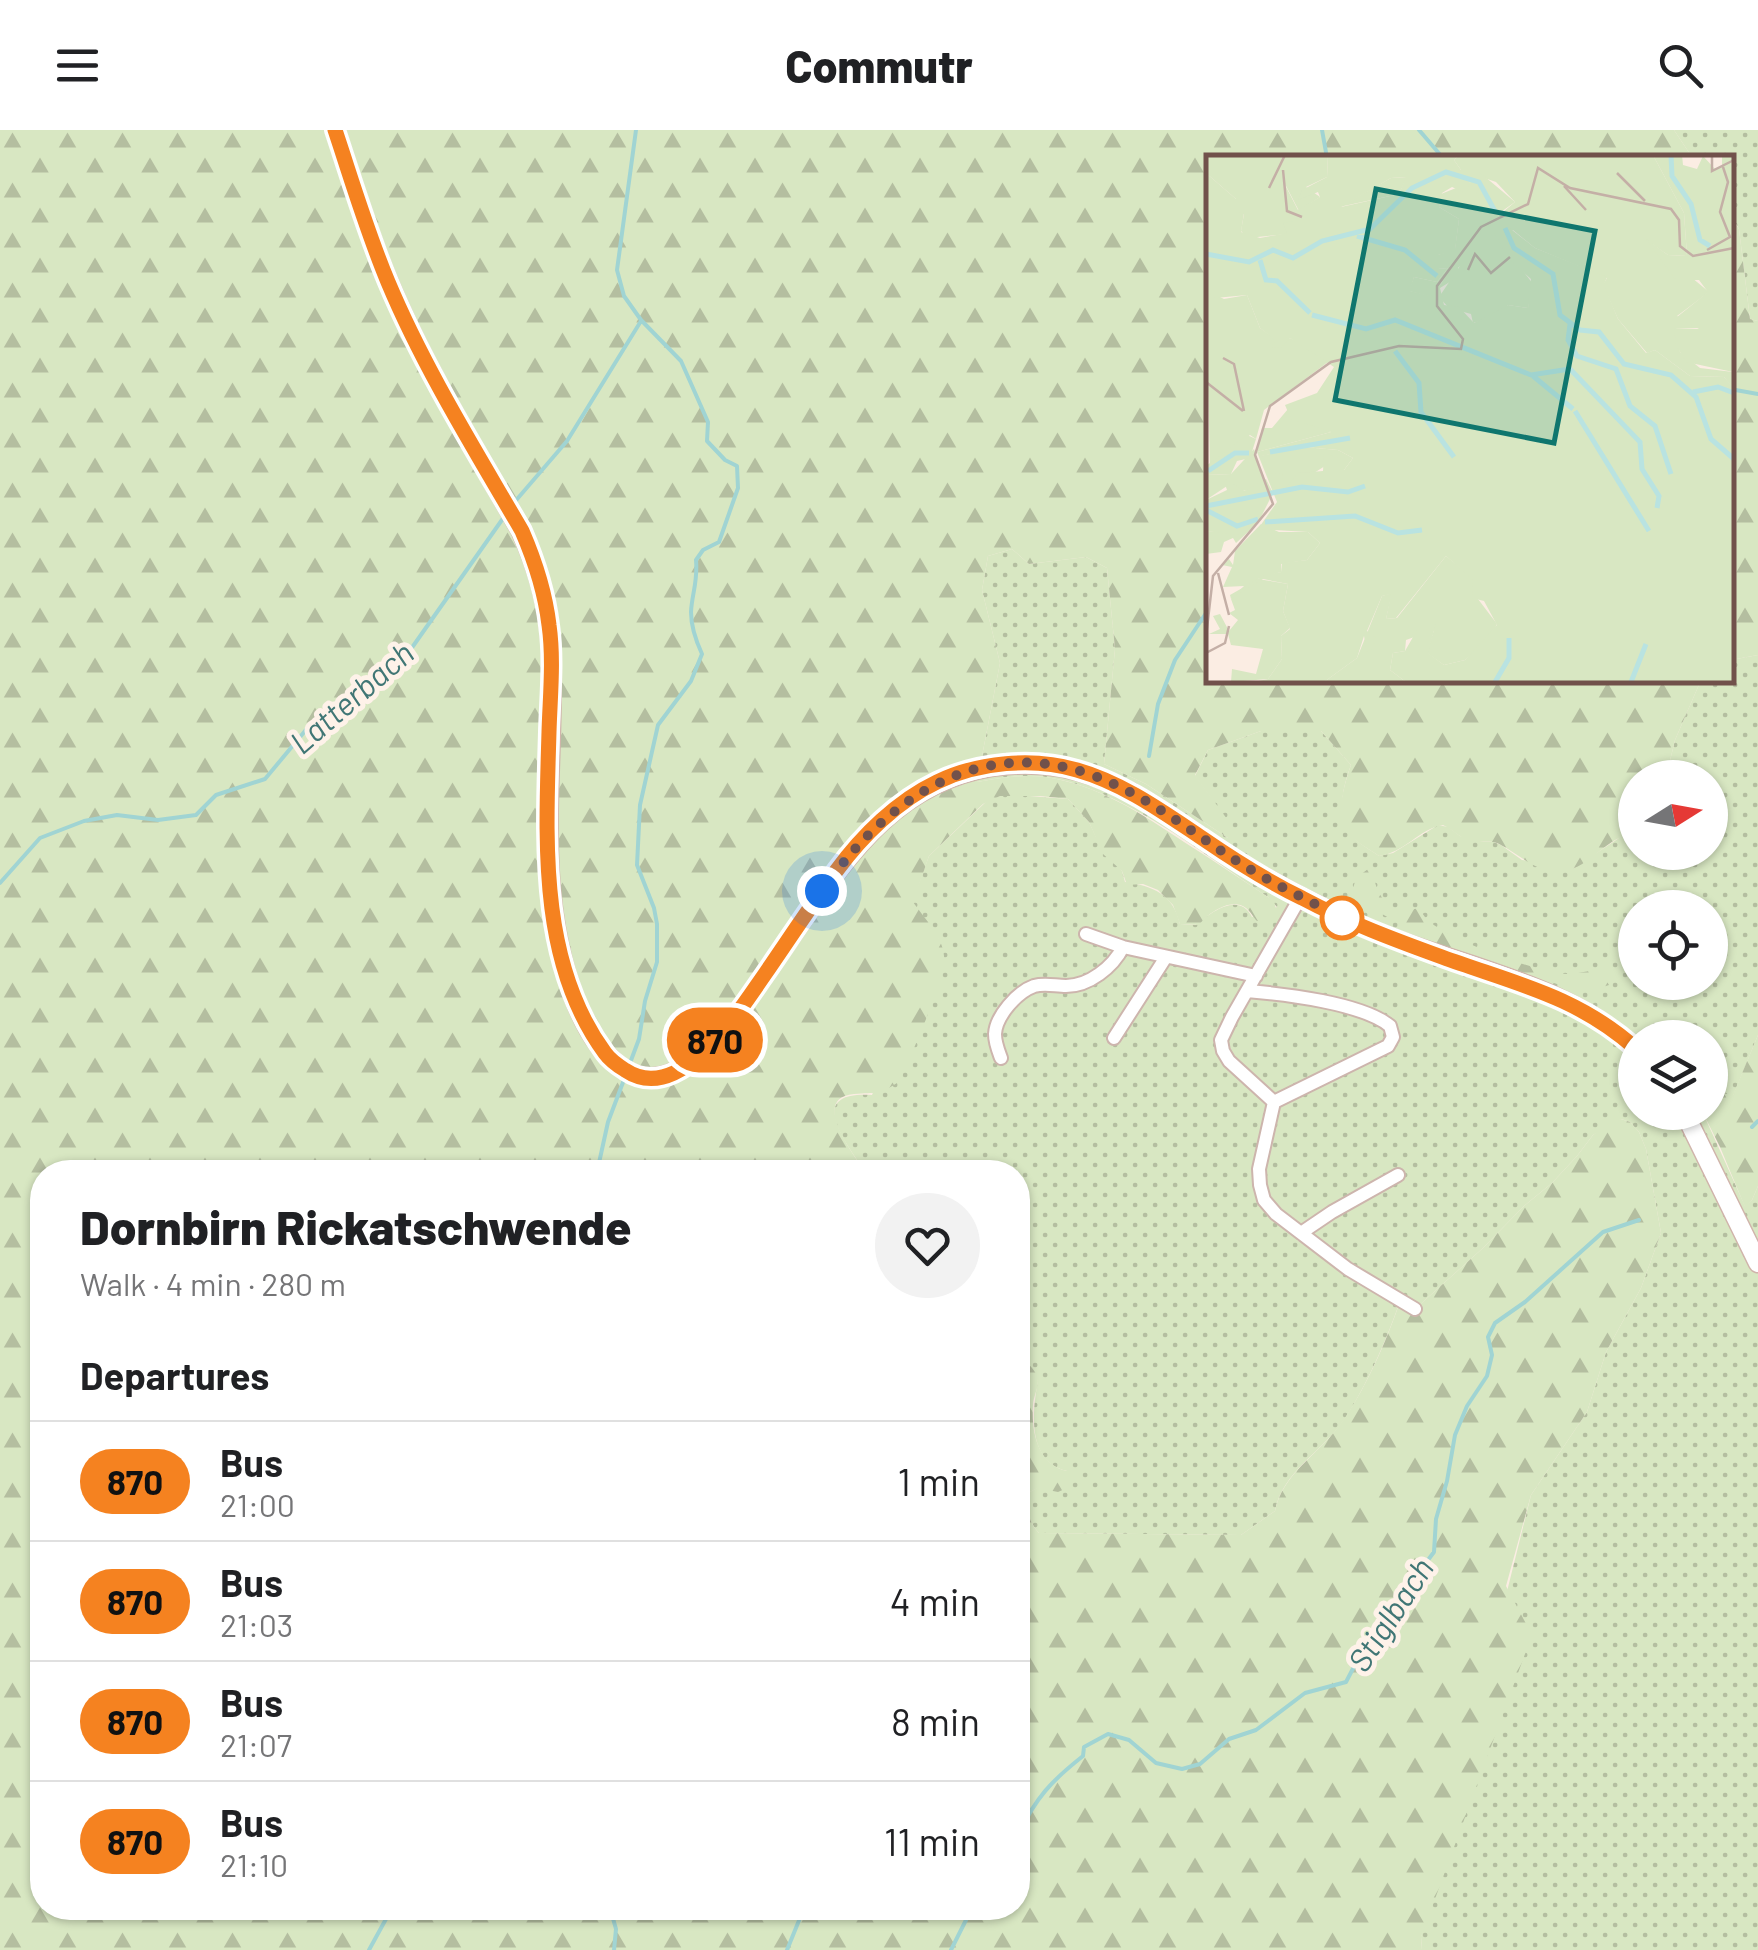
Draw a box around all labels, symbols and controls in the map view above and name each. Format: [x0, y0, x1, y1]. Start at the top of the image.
icon: menu [50, 38, 105, 93]
text: Commutr [785, 38, 973, 92]
icon: search [1653, 38, 1708, 93]
inset map [1206, 155, 1733, 682]
water label: Latterbach [281, 633, 420, 760]
north arrow [1618, 760, 1728, 870]
map controls [1618, 760, 1728, 1130]
your location [797, 866, 847, 916]
button: locate [1618, 890, 1728, 1000]
unlabelled marker [1321, 897, 1363, 939]
line badge: 870 [658, 1008, 772, 1072]
text: 870 [687, 1019, 743, 1061]
button: layers [1618, 1020, 1728, 1130]
button: heart [875, 1193, 980, 1298]
text: Dornbirn Rickatschwende [80, 1197, 632, 1255]
text: Walk · 4 min · 280 m [80, 1264, 346, 1302]
text: Departures [80, 1352, 269, 1398]
text: Bus [220, 1439, 283, 1485]
text: 1 min [898, 1458, 980, 1504]
text: 870 [107, 1460, 163, 1502]
text: 21:00 [220, 1485, 295, 1523]
water label: Stiglbach [1339, 1550, 1440, 1678]
text: Bus [220, 1559, 283, 1605]
text: 4 min [890, 1578, 980, 1624]
text: 870 [107, 1580, 163, 1622]
text: 21:03 [220, 1605, 293, 1643]
text: Bus [220, 1679, 283, 1725]
text: 8 min [891, 1698, 980, 1744]
text: 870 [107, 1700, 163, 1742]
text: 21:07 [220, 1725, 292, 1763]
text: Bus [220, 1799, 283, 1845]
text: 11 min [884, 1818, 980, 1864]
text: 870 [107, 1820, 163, 1862]
text: 21:10 [220, 1845, 288, 1883]

